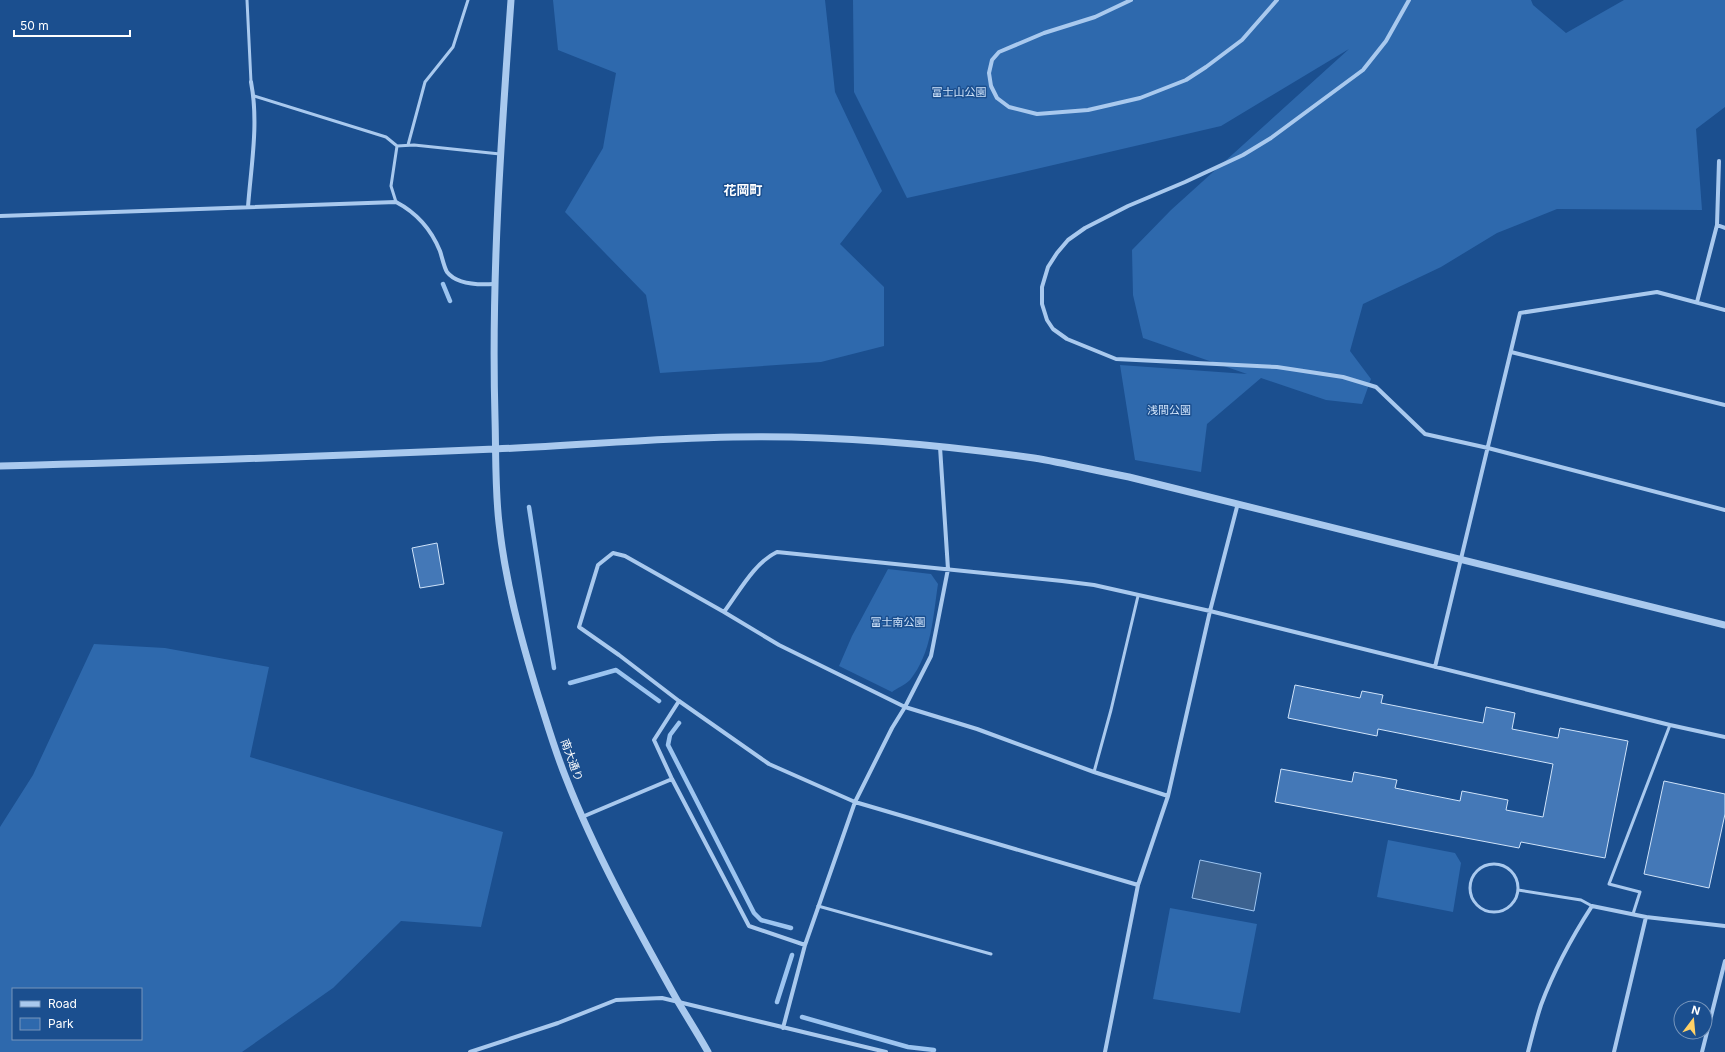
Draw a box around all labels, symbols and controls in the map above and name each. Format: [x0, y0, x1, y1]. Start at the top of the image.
scale bar [14, 12, 130, 38]
text: 50 m [20, 18, 49, 33]
park label: 富士山公園 [932, 85, 987, 99]
district label: 花岡町 [723, 182, 763, 198]
park label: 浅間公園 [1147, 403, 1191, 417]
park label: 富士南公園 [871, 615, 926, 629]
street label: 南大通り [558, 737, 586, 783]
legend [12, 988, 142, 1040]
text: Road [48, 996, 77, 1011]
north arrow [1673, 1000, 1713, 1040]
text: N [1690, 1003, 1702, 1018]
text: Park [48, 1016, 74, 1031]

